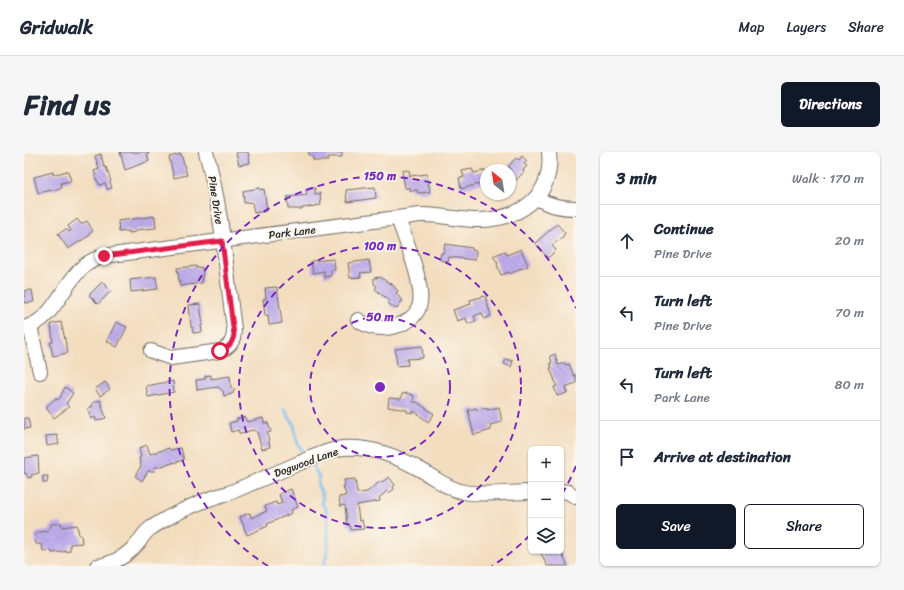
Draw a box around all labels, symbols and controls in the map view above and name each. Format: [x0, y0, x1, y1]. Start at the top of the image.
text: Gridwalk [20, 11, 93, 44]
text: Map [739, 15, 764, 40]
text: Layers [786, 15, 826, 40]
text: Share [848, 15, 884, 40]
text: Find us [24, 80, 111, 129]
button: Directions [781, 82, 880, 127]
text: 3 min [616, 163, 657, 193]
north arrow [480, 164, 516, 200]
text: 150 m [364, 165, 397, 187]
text: Walk · 170 m [792, 167, 864, 190]
street label: Pine Drive [202, 174, 229, 226]
text: Continue [654, 216, 714, 242]
street label: Park Lane [267, 220, 317, 245]
text: 20 m [835, 229, 864, 252]
icon: ahead [616, 230, 638, 252]
text: 100 m [364, 235, 397, 257]
text: Pine Drive [654, 242, 712, 265]
route end [95, 247, 113, 265]
text: Turn left [654, 288, 712, 314]
text: 70 m [835, 301, 864, 324]
icon: left [616, 302, 638, 324]
text: 50 m [366, 306, 394, 328]
text: Pine Drive [654, 314, 712, 337]
route start [211, 342, 229, 360]
text: Turn left [654, 360, 712, 386]
text: 80 m [835, 373, 864, 396]
icon: left [616, 374, 638, 396]
centre of rings [373, 380, 387, 394]
text: Park Lane [654, 386, 710, 409]
street label: Dogwood Lane [271, 442, 341, 483]
text: Arrive at destination [654, 444, 791, 470]
map controls [528, 446, 564, 554]
button: + [528, 446, 564, 482]
icon: arrive [616, 446, 638, 468]
button: − [528, 482, 564, 518]
button: Save [616, 504, 736, 549]
button: Share [744, 504, 864, 549]
button: layers [528, 518, 564, 554]

